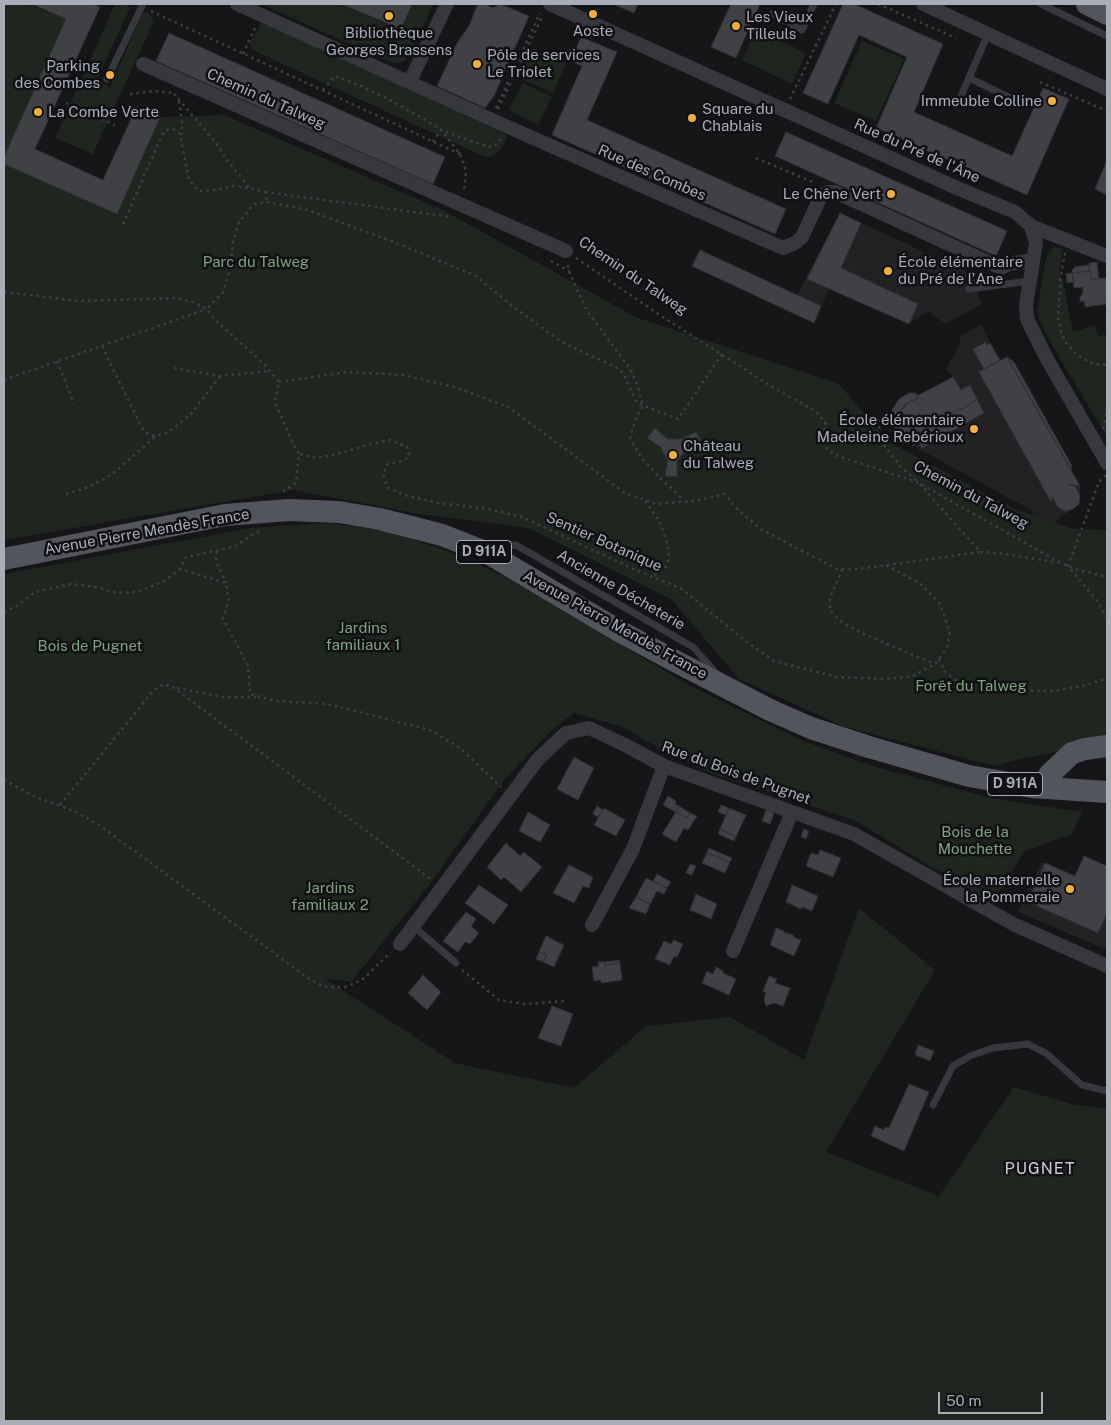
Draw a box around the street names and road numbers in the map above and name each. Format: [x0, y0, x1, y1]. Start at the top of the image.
street label: Chemin du Talweg [204, 65, 328, 133]
street label: Rue du Pré de l'Âne [851, 115, 983, 187]
street label: Rue des Combes [595, 141, 709, 205]
street label: Chemin du Talweg [575, 233, 691, 319]
street label: Chemin du Talweg [910, 457, 1032, 533]
street label: Avenue Pierre Mendès France [43, 505, 251, 559]
street label: Sentier Botanique [543, 508, 665, 576]
road number: D 911A [456, 540, 512, 564]
street label: Ancienne Décheterie [554, 546, 688, 634]
street label: Avenue Pierre Mendès France [520, 567, 710, 683]
street label: Rue du Bois de Pugnet [659, 738, 813, 808]
road number: D 911A [988, 772, 1042, 796]

